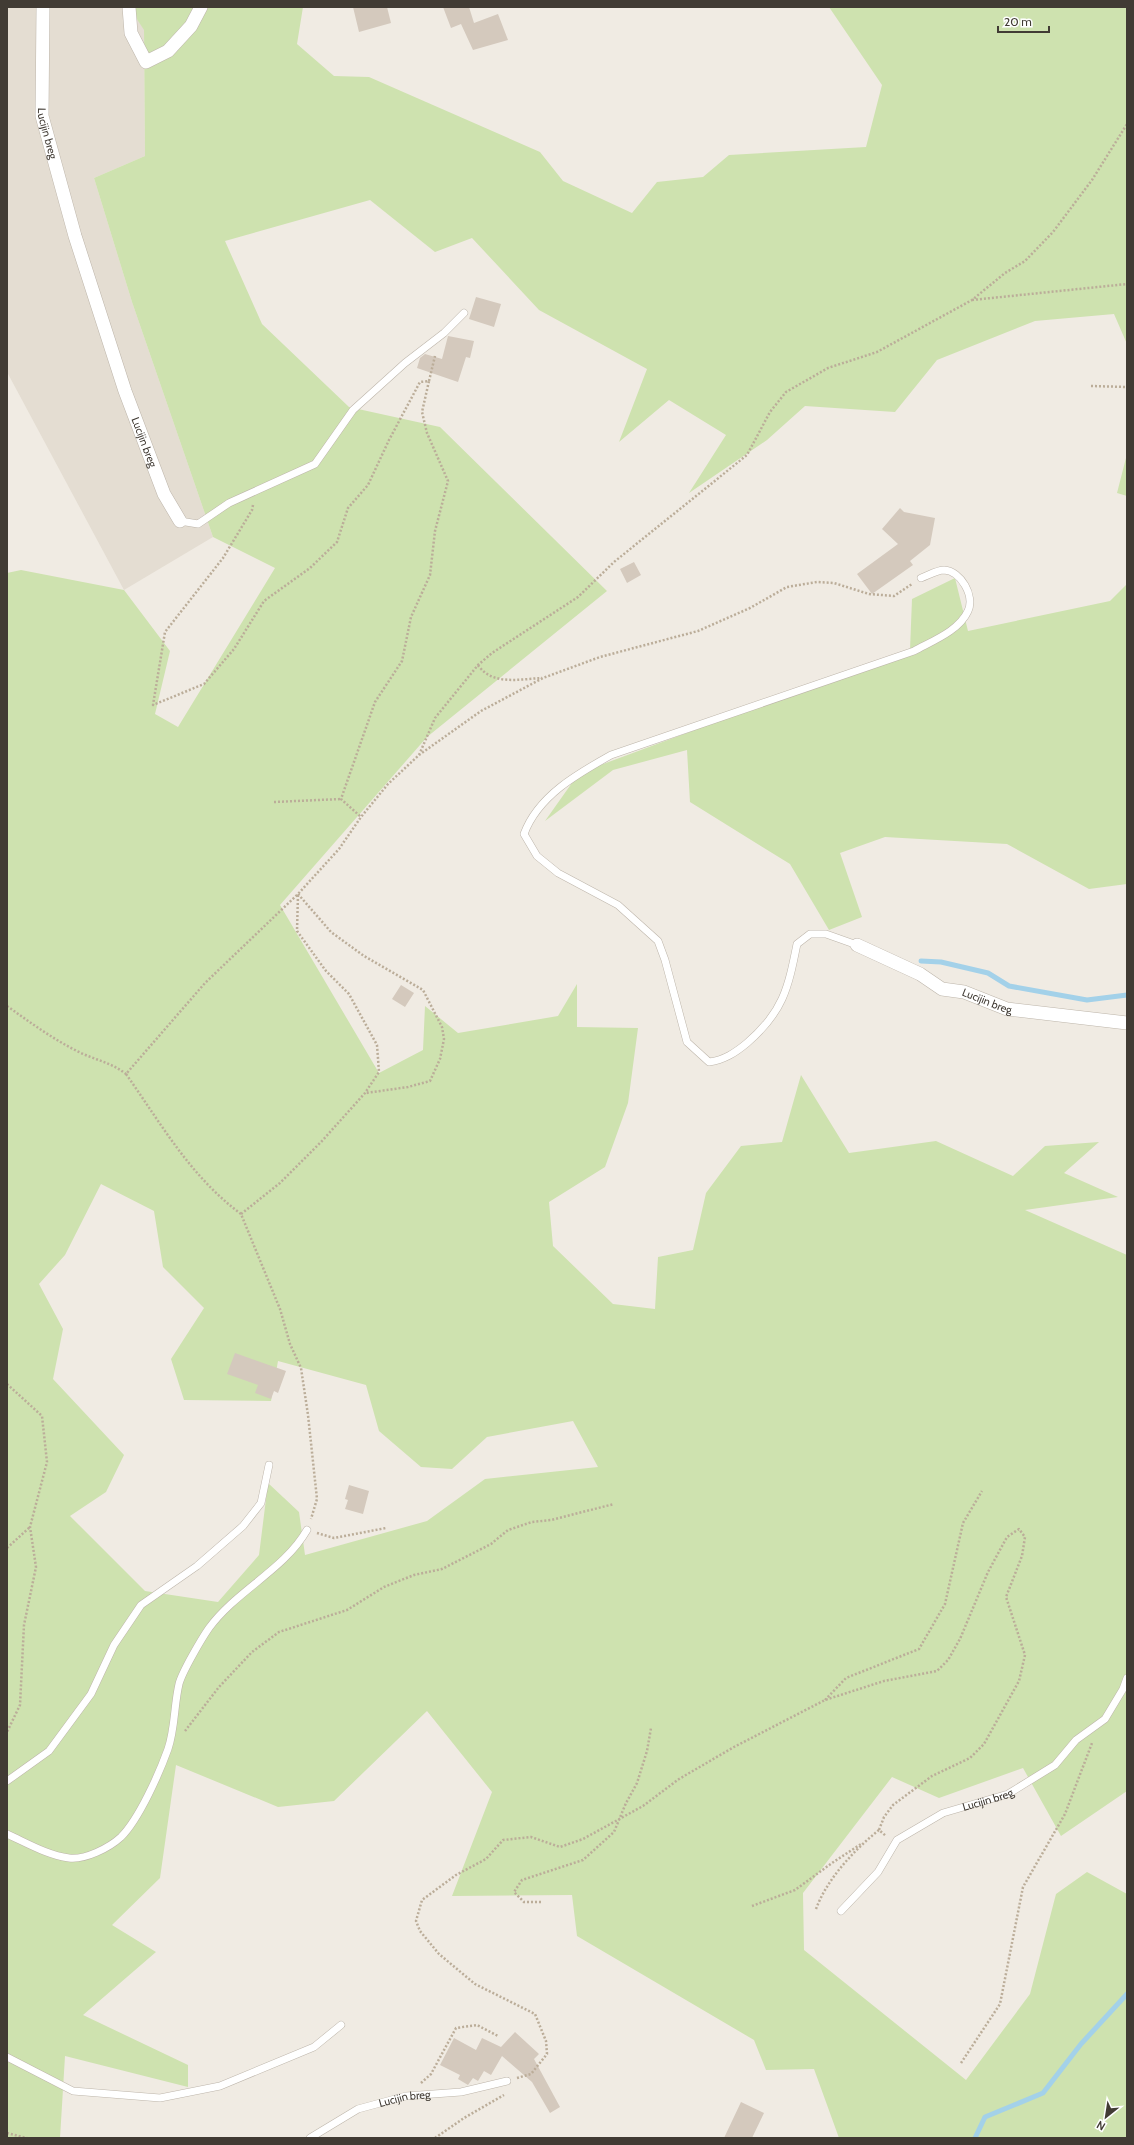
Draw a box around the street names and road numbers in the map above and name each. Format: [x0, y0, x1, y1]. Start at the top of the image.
street label: Lucijin breg [35, 108, 61, 161]
street label: Lucijin breg [129, 415, 160, 470]
street label: Lucijin breg [960, 985, 1013, 1017]
street label: Lucijin breg [961, 1785, 1017, 1814]
street label: Lucijin breg [377, 2087, 431, 2110]

